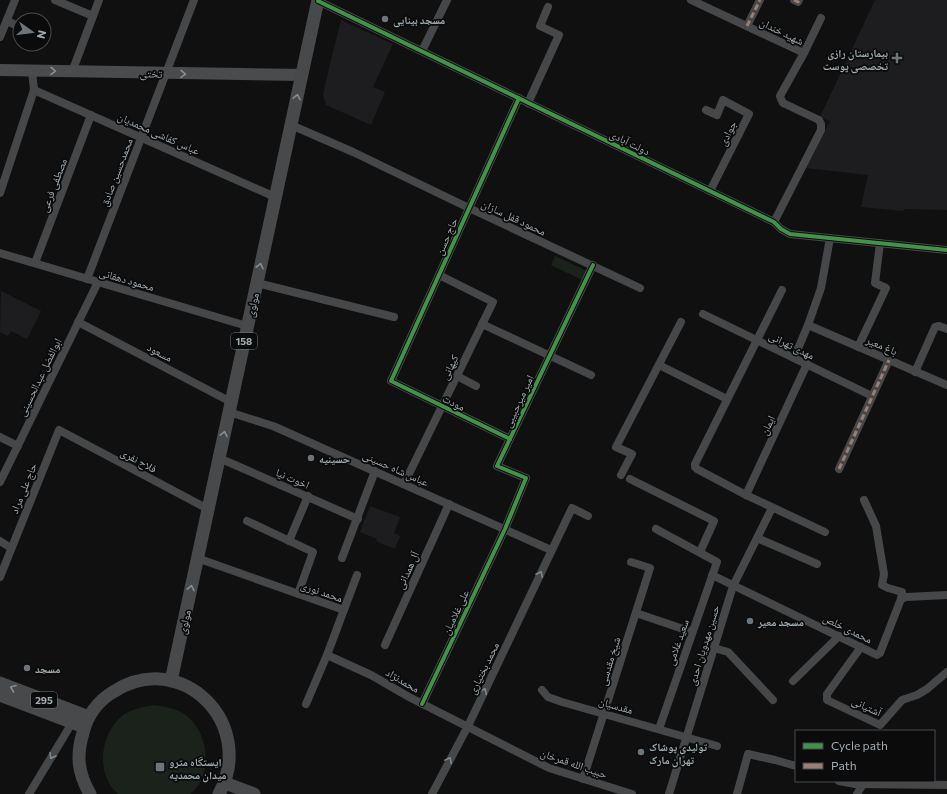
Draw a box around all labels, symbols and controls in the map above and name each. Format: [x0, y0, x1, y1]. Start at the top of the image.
north arrow [12, 12, 52, 52]
place label: مسجد بینایی [393, 13, 445, 28]
marker: مسجد بینایی [380, 14, 390, 24]
street label: شهید خندان [757, 15, 806, 48]
text: N [35, 29, 49, 40]
place label: بیمارستان رازی تخصصی پوست [823, 46, 888, 74]
marker: بیمارستان رازی تخصصی پوست [891, 52, 903, 64]
street label: تختی [140, 66, 163, 81]
one-way arrow [50, 67, 56, 75]
one-way arrow [180, 69, 186, 78]
one-way arrow [292, 94, 300, 101]
street label: عباس کفاشی محمدیان [116, 109, 202, 158]
street label: جوادی [715, 118, 739, 148]
street label: دولت آبادی [607, 127, 653, 158]
street label: محمدحسین صادق [97, 136, 136, 208]
street label: مصطفی فرعی [37, 156, 70, 214]
street label: محمود قفل سازان [479, 196, 548, 238]
street label: حاج حسن [432, 215, 461, 257]
one-way arrow [256, 262, 264, 269]
street label: محمود دهقانی [98, 265, 156, 294]
street label: مولوی [243, 292, 262, 319]
street label: مهدی تهرانی [767, 328, 817, 362]
street label: باغ معیر [863, 332, 900, 358]
road number: 158 [231, 333, 257, 349]
street label: ابوالفضل عبدالحسینی [14, 336, 64, 419]
street label: مسعود [145, 340, 175, 364]
street label: کیهانی [437, 352, 462, 382]
street label: امیر میرحبیبی [500, 373, 537, 430]
street label: مودت [441, 391, 467, 413]
street label: ایمان [757, 413, 778, 437]
one-way arrow [220, 431, 228, 437]
street label: فلاح نفری [118, 445, 160, 476]
street label: عباس شاه حسینی [361, 448, 431, 489]
place label: حسینیه [319, 452, 350, 465]
marker: حسینیه [306, 453, 316, 463]
street label: حاج علی مراد [7, 461, 40, 516]
street label: اخوت نیا [274, 465, 312, 491]
street label: آل همدانی [393, 549, 422, 591]
one-way arrow [535, 570, 543, 578]
street label: محمد نوری [299, 578, 345, 605]
one-way arrow [186, 585, 194, 591]
street label: علی غلامیان [439, 587, 472, 637]
street label: حسین مهدویان احدی [685, 603, 722, 687]
street label: مولوی [175, 609, 194, 636]
street label: محمدی خلص [821, 611, 875, 646]
place label: مسجد معیر [757, 615, 804, 629]
marker: مسجد معیر [745, 616, 755, 626]
street label: سعید غلامی [663, 617, 692, 667]
street label: شیخ مقدسی [595, 635, 623, 687]
street label: محمد بختیاری [465, 640, 502, 697]
place label: مسجد [35, 662, 60, 675]
marker: مسجد [22, 663, 32, 673]
street label: محمدنژاد [384, 665, 422, 695]
one-way arrow [10, 685, 17, 693]
one-way arrow [479, 687, 487, 695]
road number: 295 [31, 692, 57, 708]
street label: مقدسیان [597, 694, 635, 717]
street label: آشتیانی [850, 694, 884, 719]
legend [795, 730, 935, 782]
text: Cycle path [831, 738, 888, 752]
place label: تولیدی پوشاک تهران مارک [649, 740, 707, 768]
street label: حبیب الله قمرخان [539, 745, 609, 781]
marker: تولیدی پوشاک تهران مارک [636, 747, 646, 757]
one-way arrow [49, 752, 57, 759]
place label: ایستگاه مترو میدان محمدیه [169, 755, 227, 783]
one-way arrow [445, 757, 452, 764]
text: Path [831, 758, 857, 772]
marker: ایستگاه مترو میدان محمدیه [154, 761, 166, 773]

